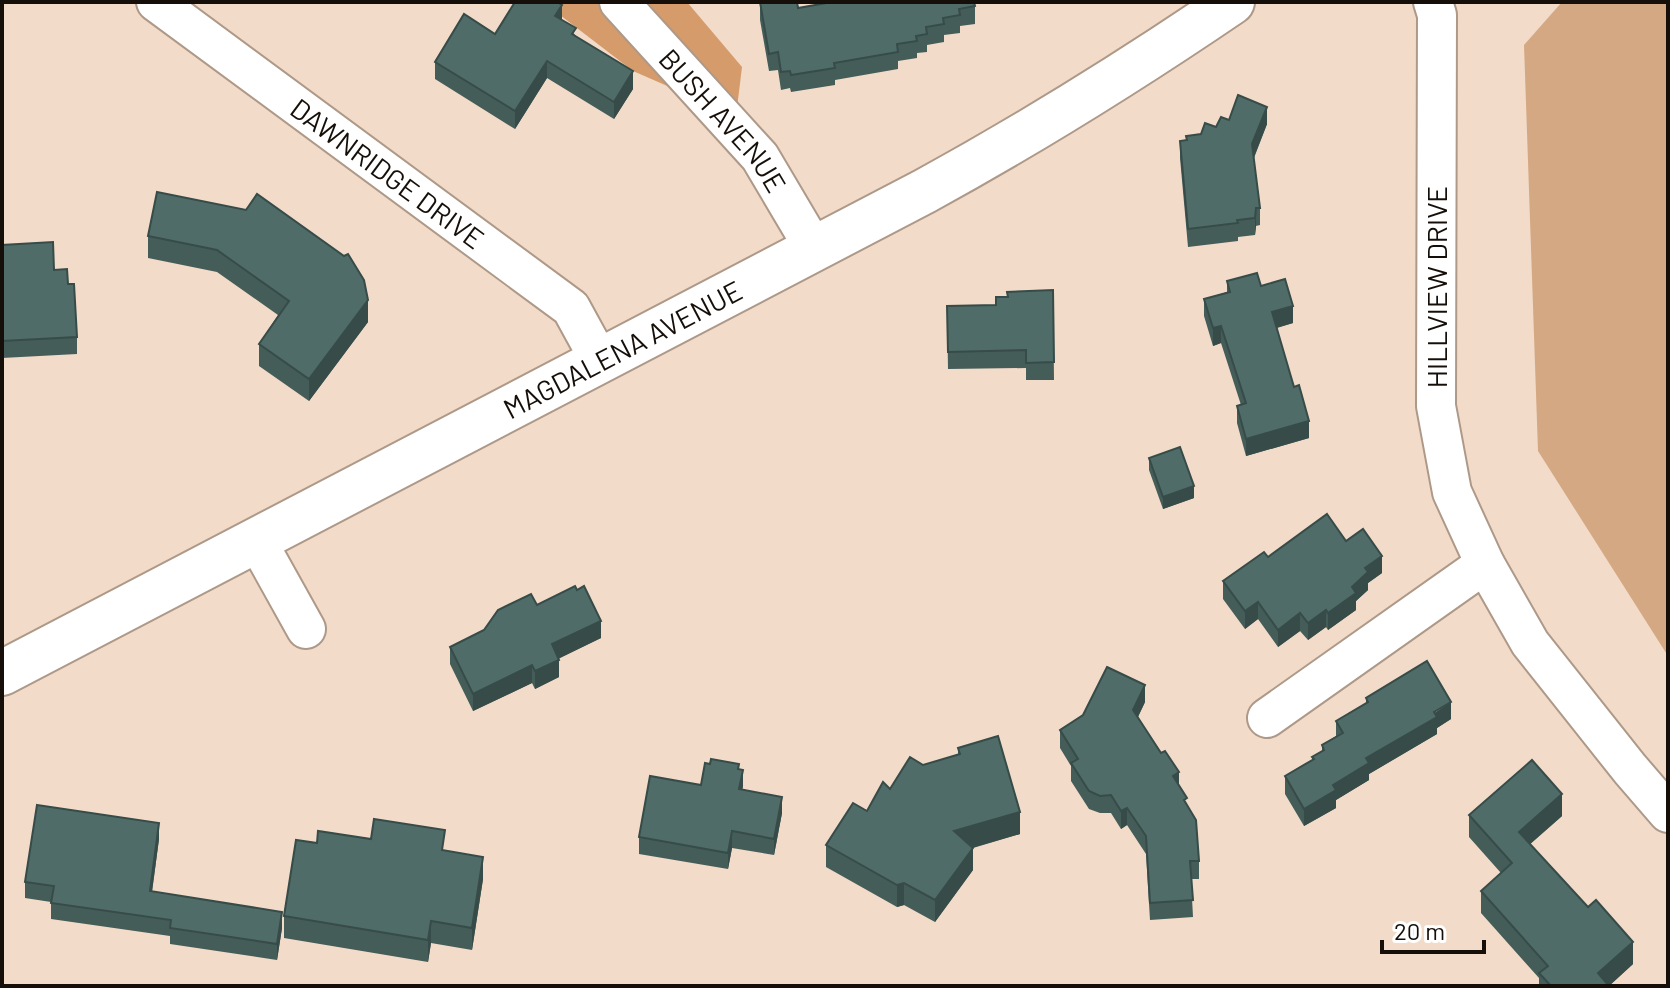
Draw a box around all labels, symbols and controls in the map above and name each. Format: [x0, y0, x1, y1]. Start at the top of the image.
street label: BUSH AVENUE [653, 41, 794, 198]
street label: DAWNRIDGE DRIVE [284, 90, 491, 255]
street label: HILLVIEW DRIVE [1419, 186, 1453, 388]
street label: MAGDALENA AVENUE [497, 273, 748, 425]
scale bar [1382, 904, 1484, 954]
text: 20 m [1394, 916, 1445, 945]

